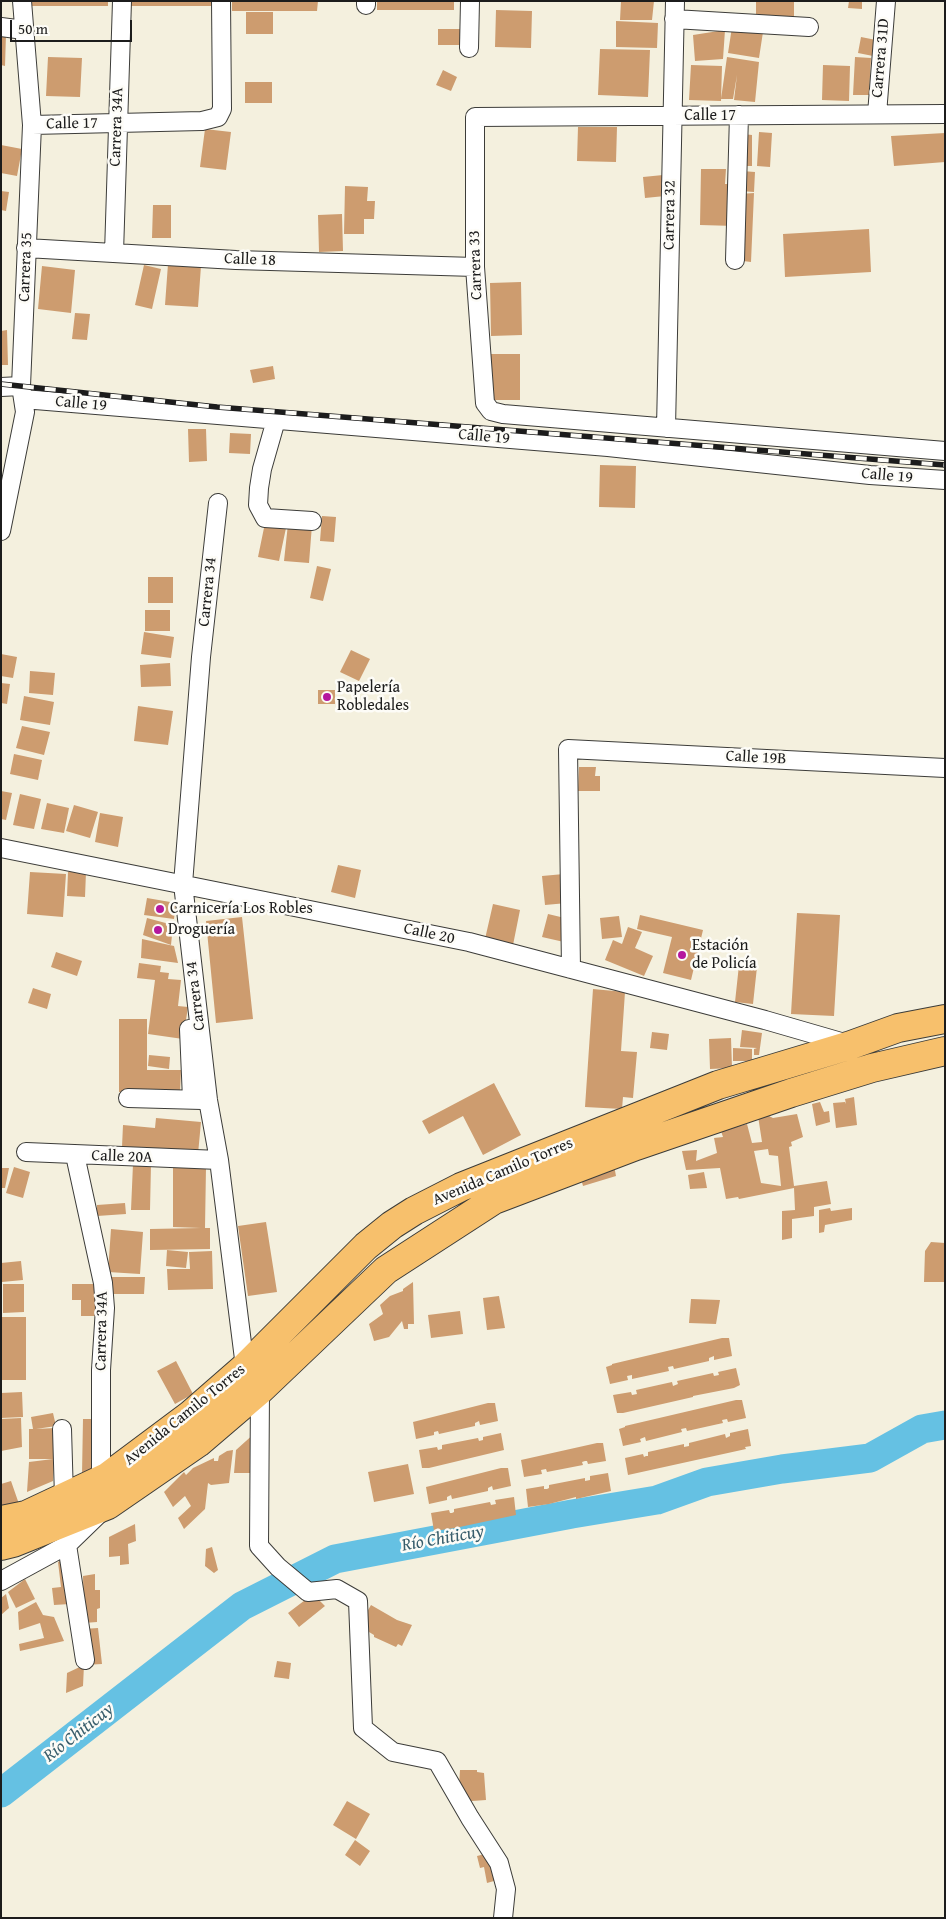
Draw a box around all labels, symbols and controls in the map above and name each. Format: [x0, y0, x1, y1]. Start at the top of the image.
scale bar [12, 10, 135, 42]
text: 50 m [18, 18, 48, 39]
street label: Carrera 31D [868, 18, 894, 98]
street label: Carrera 34A [106, 87, 128, 167]
street label: Calle 17 [684, 106, 736, 126]
street label: Calle 17 [46, 114, 98, 134]
street label: Carrera 32 [660, 180, 680, 250]
street label: Carrera 33 [465, 230, 487, 300]
street label: Carrera 35 [15, 232, 37, 302]
street label: Calle 18 [224, 250, 276, 270]
street label: Calle 19 [54, 392, 108, 416]
street label: Calle 19 [457, 425, 511, 449]
street label: Calle 19 [860, 464, 914, 488]
street label: Carrera 34 [195, 556, 221, 628]
place label: Papelería Robledales [337, 678, 409, 716]
marker: Papelería Robledales [321, 691, 333, 703]
street label: Calle 19B [725, 747, 787, 769]
place label: Carnicería Los Robles [170, 899, 313, 919]
marker: Carnicería Los Robles [154, 903, 166, 915]
street label: Calle 20 [402, 919, 456, 949]
place label: Droguería [168, 920, 235, 940]
marker: Droguería [152, 924, 164, 936]
place label: Estación de Policía [692, 936, 756, 974]
marker: Estación de Policía [676, 949, 688, 961]
street label: Carrera 34 [182, 960, 210, 1032]
street label: Avenida Camilo Torres [430, 1134, 576, 1210]
street label: Calle 20A [91, 1146, 153, 1168]
street label: Carrera 34A [92, 1291, 112, 1371]
street label: Avenida Camilo Torres [121, 1360, 249, 1470]
water label: Río Chiticuy [400, 1521, 486, 1557]
water label: Río Chiticuy [40, 1699, 118, 1767]

